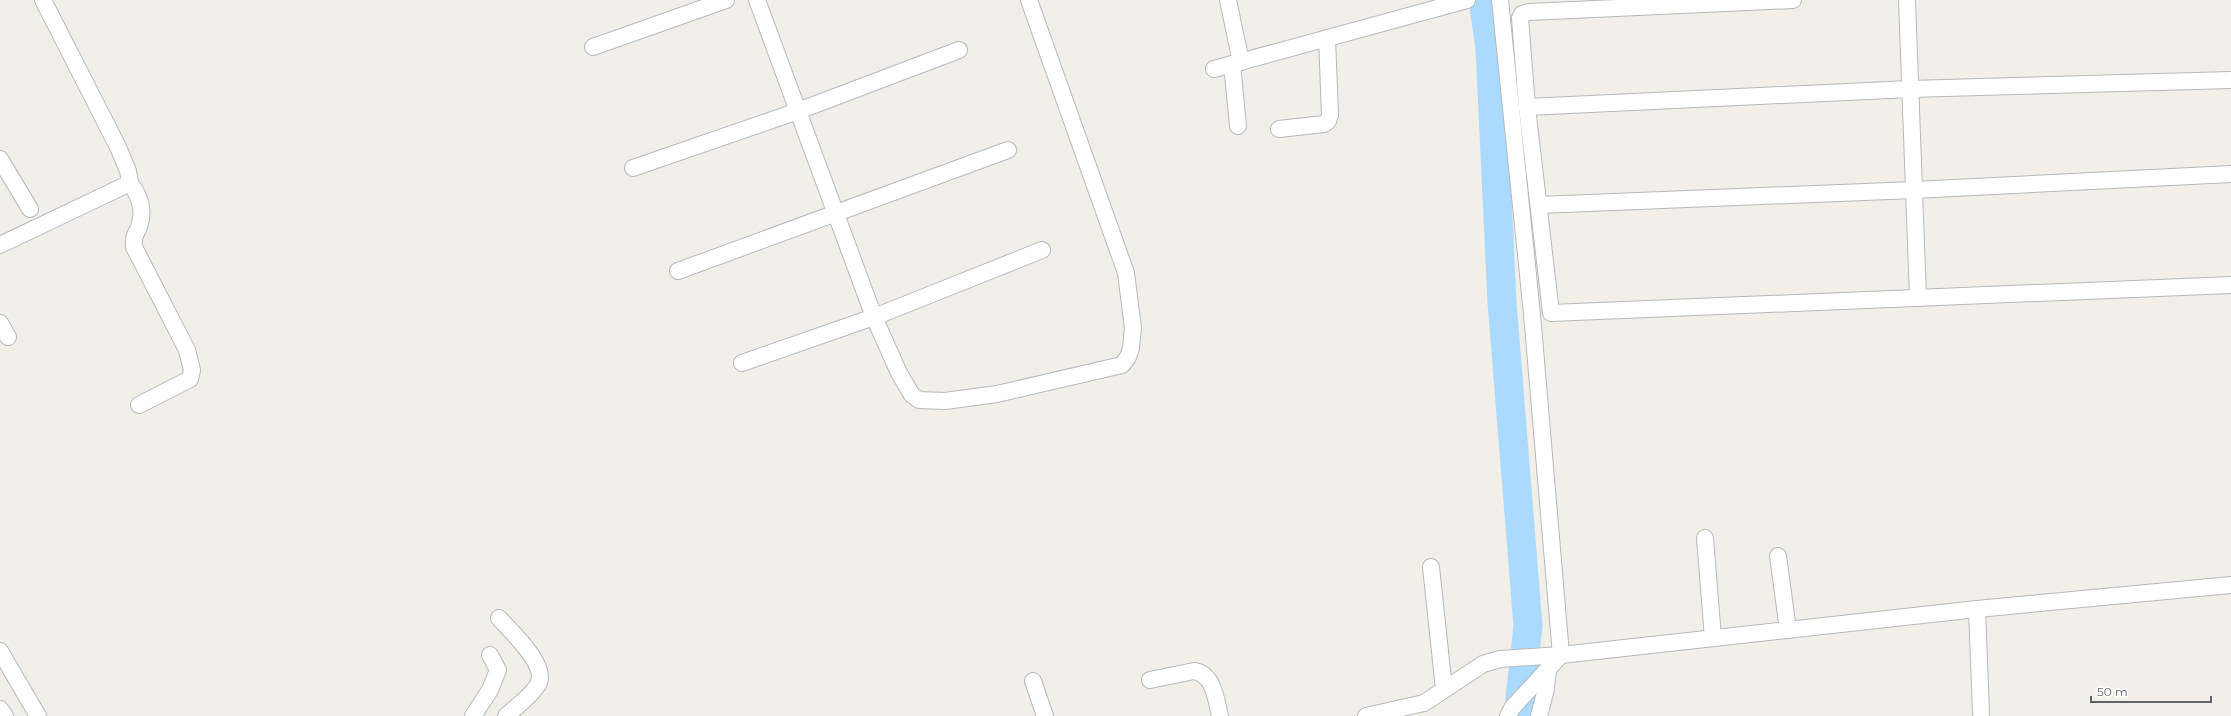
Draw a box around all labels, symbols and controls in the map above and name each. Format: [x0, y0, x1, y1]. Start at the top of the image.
scale bar [2091, 678, 2211, 704]
text: 50 m [2097, 684, 2128, 699]

